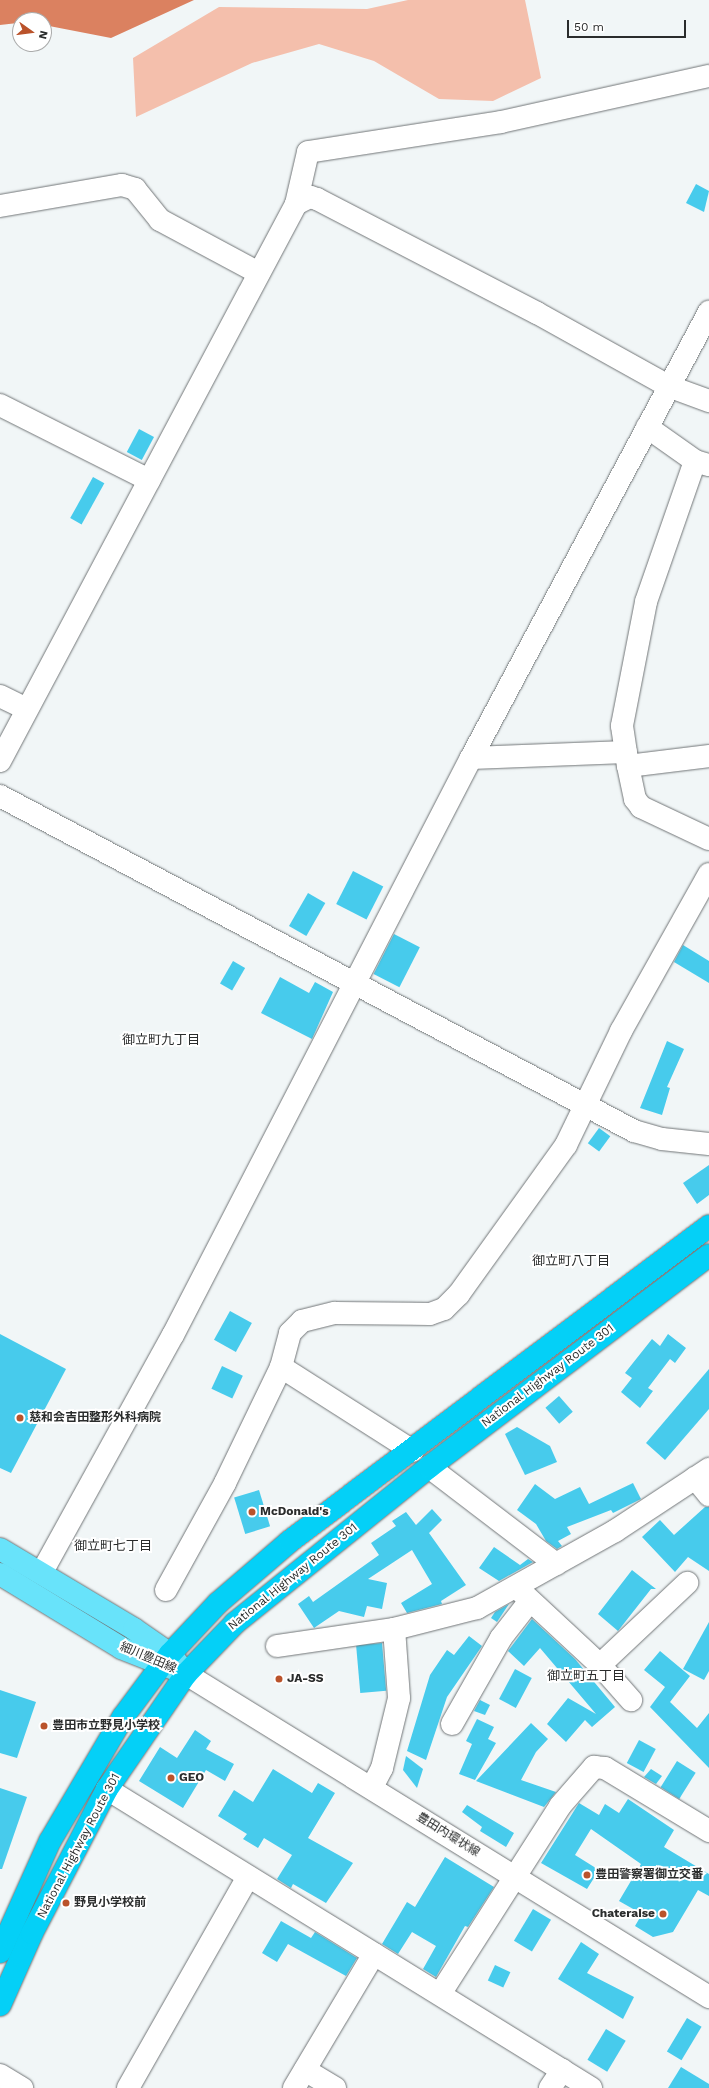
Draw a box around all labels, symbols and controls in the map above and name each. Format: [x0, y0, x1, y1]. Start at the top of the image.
north arrow [12, 12, 52, 52]
scale bar [569, 12, 688, 38]
text: 50 m [574, 20, 604, 34]
text: N [36, 29, 50, 40]
district label: 御立町九丁目 [122, 1032, 200, 1048]
district label: 御立町八丁目 [532, 1253, 610, 1269]
street label: National Highway Route 301 [479, 1321, 617, 1431]
place label: 慈和会吉田整形外科病院 [29, 1411, 161, 1425]
marker: 慈和会吉田整形外科病院 [14, 1412, 26, 1424]
place label: McDonald's [260, 1505, 329, 1519]
marker: McDonald's [247, 1507, 257, 1517]
street label: National Highway Route 301 [225, 1520, 361, 1634]
district label: 御立町七丁目 [74, 1538, 152, 1554]
street label: 細川豊田線 [118, 1640, 178, 1676]
district label: 御立町五丁目 [547, 1668, 625, 1684]
place label: JA-SS [287, 1672, 324, 1686]
marker: JA-SS [274, 1674, 284, 1684]
place label: 豊田市立野見小学校 [52, 1719, 160, 1733]
marker: 豊田市立野見小学校 [39, 1721, 49, 1731]
street label: National Highway Route 301 [34, 1771, 124, 1921]
place label: GEO [179, 1771, 204, 1785]
marker: GEO [166, 1773, 176, 1783]
street label: 豊田内環状線 [414, 1810, 482, 1860]
place label: 豊田警察署御立交番 [595, 1868, 703, 1882]
marker: 豊田警察署御立交番 [582, 1870, 592, 1880]
place label: 野見小学校前 [74, 1896, 146, 1910]
marker: 野見小学校前 [61, 1898, 71, 1908]
place label: Chateraise [592, 1907, 655, 1921]
marker: Chateraise [658, 1909, 668, 1919]

